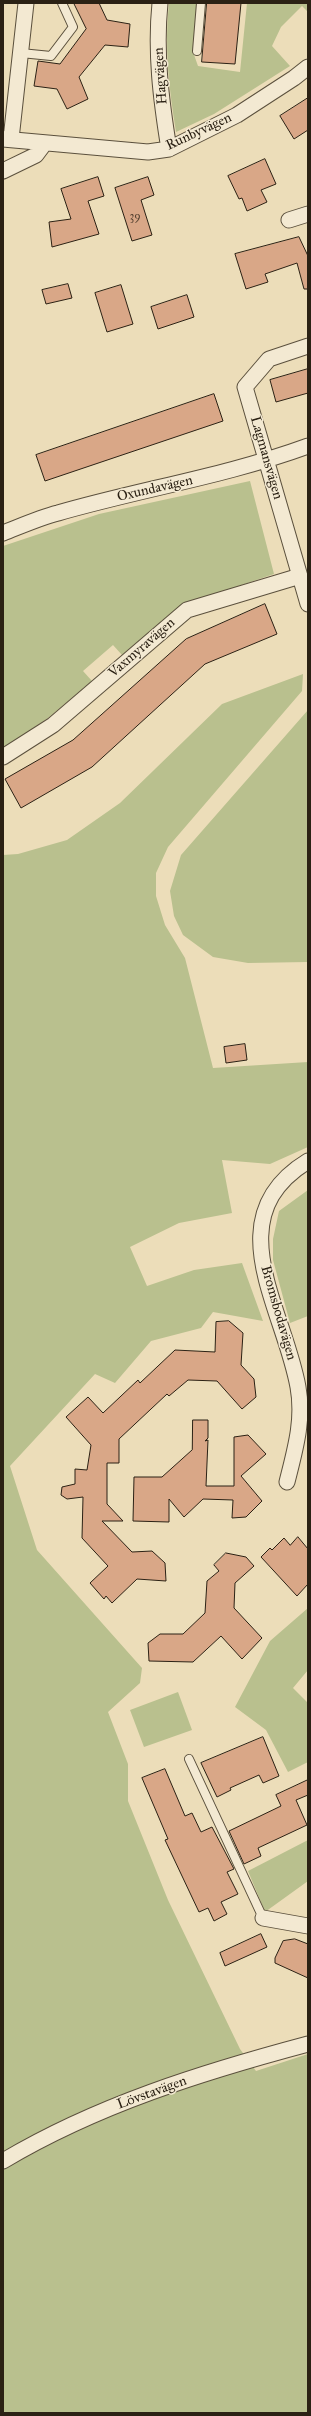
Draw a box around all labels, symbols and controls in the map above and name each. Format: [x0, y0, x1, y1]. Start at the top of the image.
street label: Hagvägen [151, 47, 171, 105]
street label: Runbyvägen [164, 110, 234, 154]
house number: 39 [129, 210, 141, 224]
street label: Lagmansvägen [246, 415, 286, 501]
street label: Oxundavägen [115, 472, 195, 506]
street label: Vaxmyravägen [105, 615, 179, 681]
street label: Bromsbodavägen [256, 1264, 300, 1362]
street label: Lövstavägen [115, 2073, 189, 2113]

